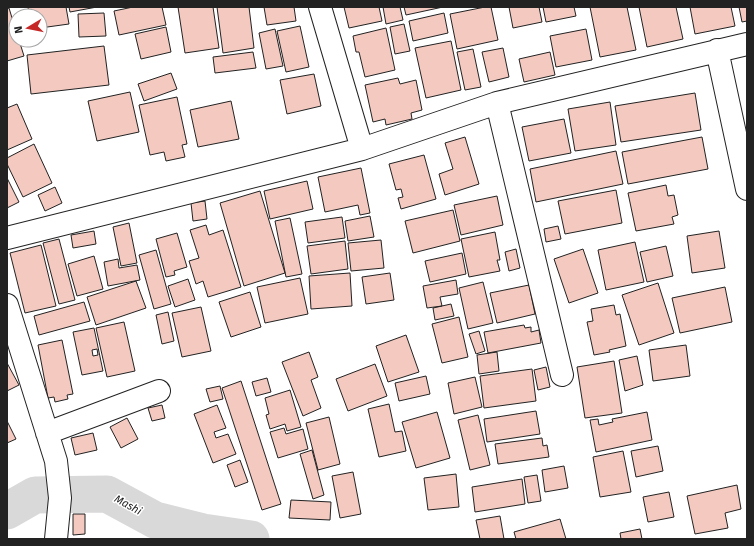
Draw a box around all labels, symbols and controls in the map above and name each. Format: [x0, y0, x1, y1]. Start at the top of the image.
north arrow [8, 8, 48, 48]
text: N [12, 25, 26, 34]
water label: Mashi [112, 492, 144, 518]

